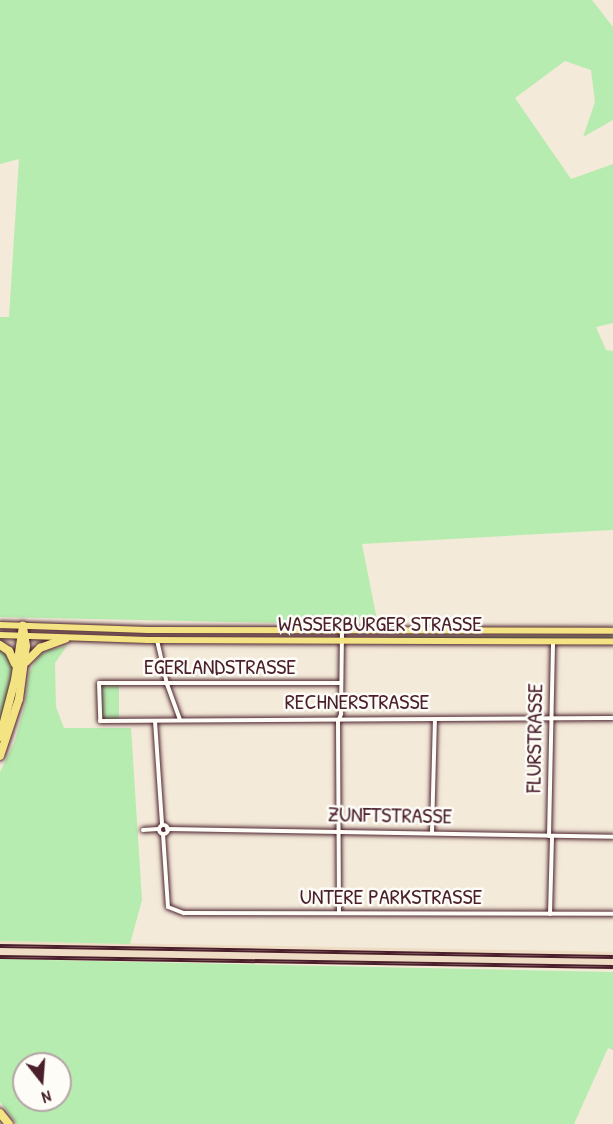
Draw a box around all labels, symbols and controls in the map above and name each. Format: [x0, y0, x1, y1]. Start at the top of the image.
street label: WASSERBURGER STRASSE [278, 611, 482, 637]
street label: EGERLANDSTRASSE [144, 654, 296, 680]
street label: FLURSTRASSE [520, 683, 548, 793]
street label: RECHNERSTRASSE [285, 689, 429, 715]
street label: ZUNFTSTRASSE [328, 801, 452, 829]
street label: UNTERE PARKSTRASSE [300, 884, 482, 910]
north arrow [12, 1052, 72, 1112]
text: N [39, 1086, 54, 1109]

